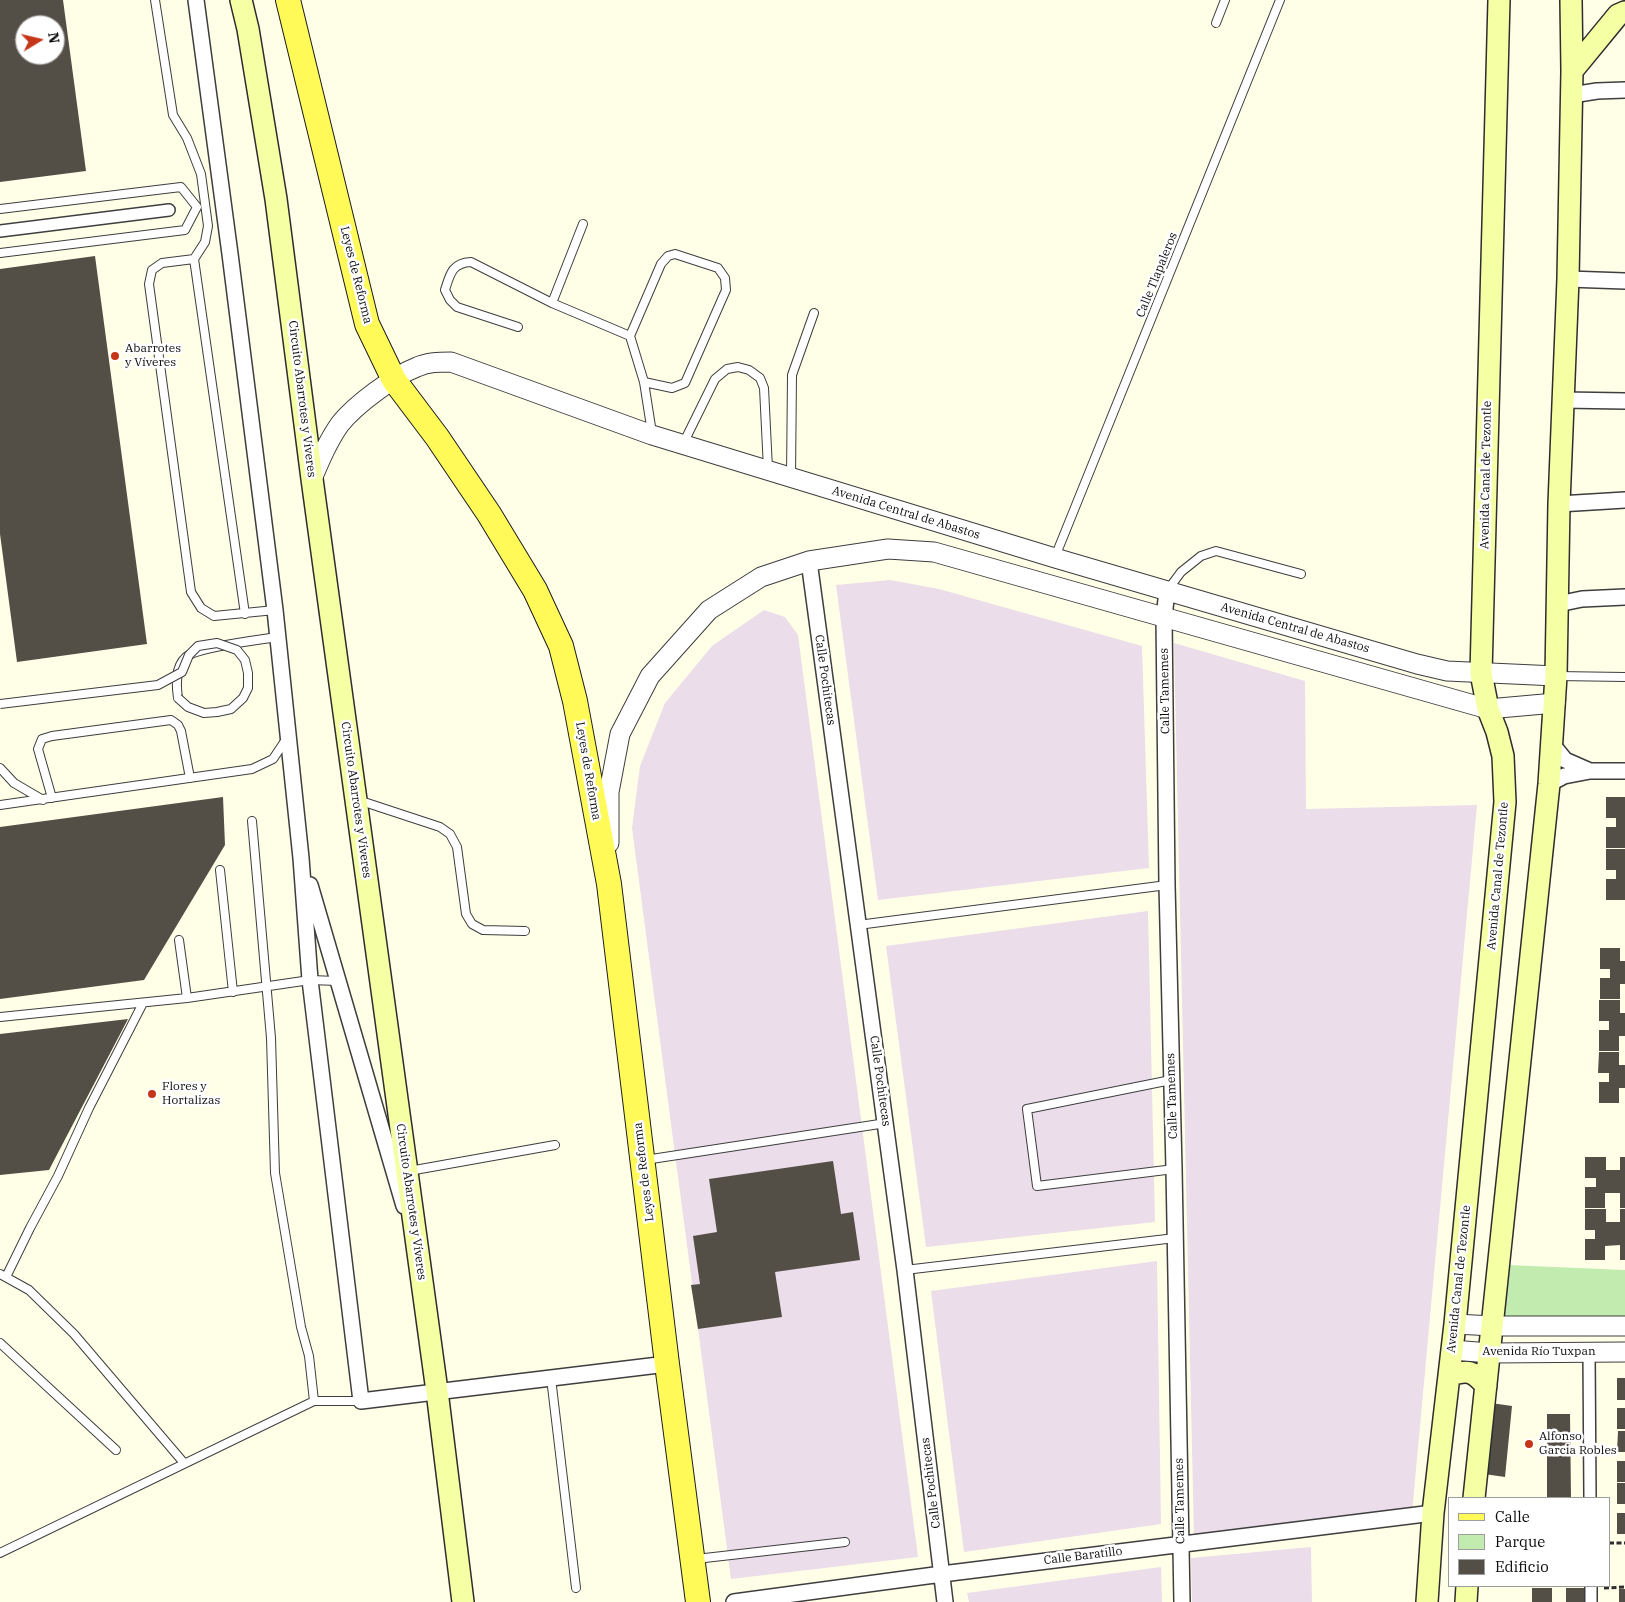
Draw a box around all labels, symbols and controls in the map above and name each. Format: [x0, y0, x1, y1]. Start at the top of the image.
north arrow [15, 15, 65, 65]
text: N [44, 31, 64, 45]
street label: Leyes de Reforma [337, 225, 375, 325]
street label: Calle Tlapaleros [1133, 230, 1181, 320]
street label: Circuito Abarrotes y Víveres [285, 320, 319, 478]
place label: Abarrotes y Víveres [125, 342, 181, 370]
marker: Abarrotes y Víveres [109, 350, 121, 362]
street label: Avenida Canal de Tezontle [1478, 401, 1494, 549]
street label: Avenida Central de Abastos [830, 484, 982, 542]
street label: Avenida Central de Abastos [1219, 600, 1371, 656]
street label: Calle Pochitecas [812, 634, 838, 726]
street label: Calle Tamemes [1157, 648, 1173, 734]
street label: Circuito Abarrotes y Víveres [338, 721, 374, 879]
street label: Leyes de Reforma [572, 721, 604, 821]
street label: Avenida Canal de Tezontle [1484, 801, 1512, 951]
street label: Calle Pochitecas [867, 1035, 893, 1127]
street label: Calle Tamemes [1163, 1053, 1181, 1139]
place label: Flores y Hortalizas [162, 1080, 220, 1108]
marker: Flores y Hortalizas [146, 1088, 158, 1100]
street label: Leyes de Reforma [631, 1122, 657, 1222]
street label: Circuito Abarrotes y Víveres [393, 1123, 429, 1281]
street label: Avenida Canal de Tezontle [1444, 1204, 1474, 1354]
street label: Avenida Río Tuxpan [1482, 1345, 1596, 1359]
place label: Alfonso Garcia Robles [1539, 1430, 1617, 1458]
street label: Calle Pochitecas [918, 1437, 944, 1529]
marker: Alfonso Garcia Robles [1523, 1438, 1535, 1450]
street label: Calle Tamemes [1172, 1458, 1188, 1544]
legend [1448, 1497, 1610, 1587]
text: Calle [1495, 1507, 1530, 1526]
text: Parque [1495, 1532, 1545, 1551]
street label: Calle Baratillo [1043, 1544, 1123, 1568]
text: Edificio [1495, 1557, 1549, 1576]

